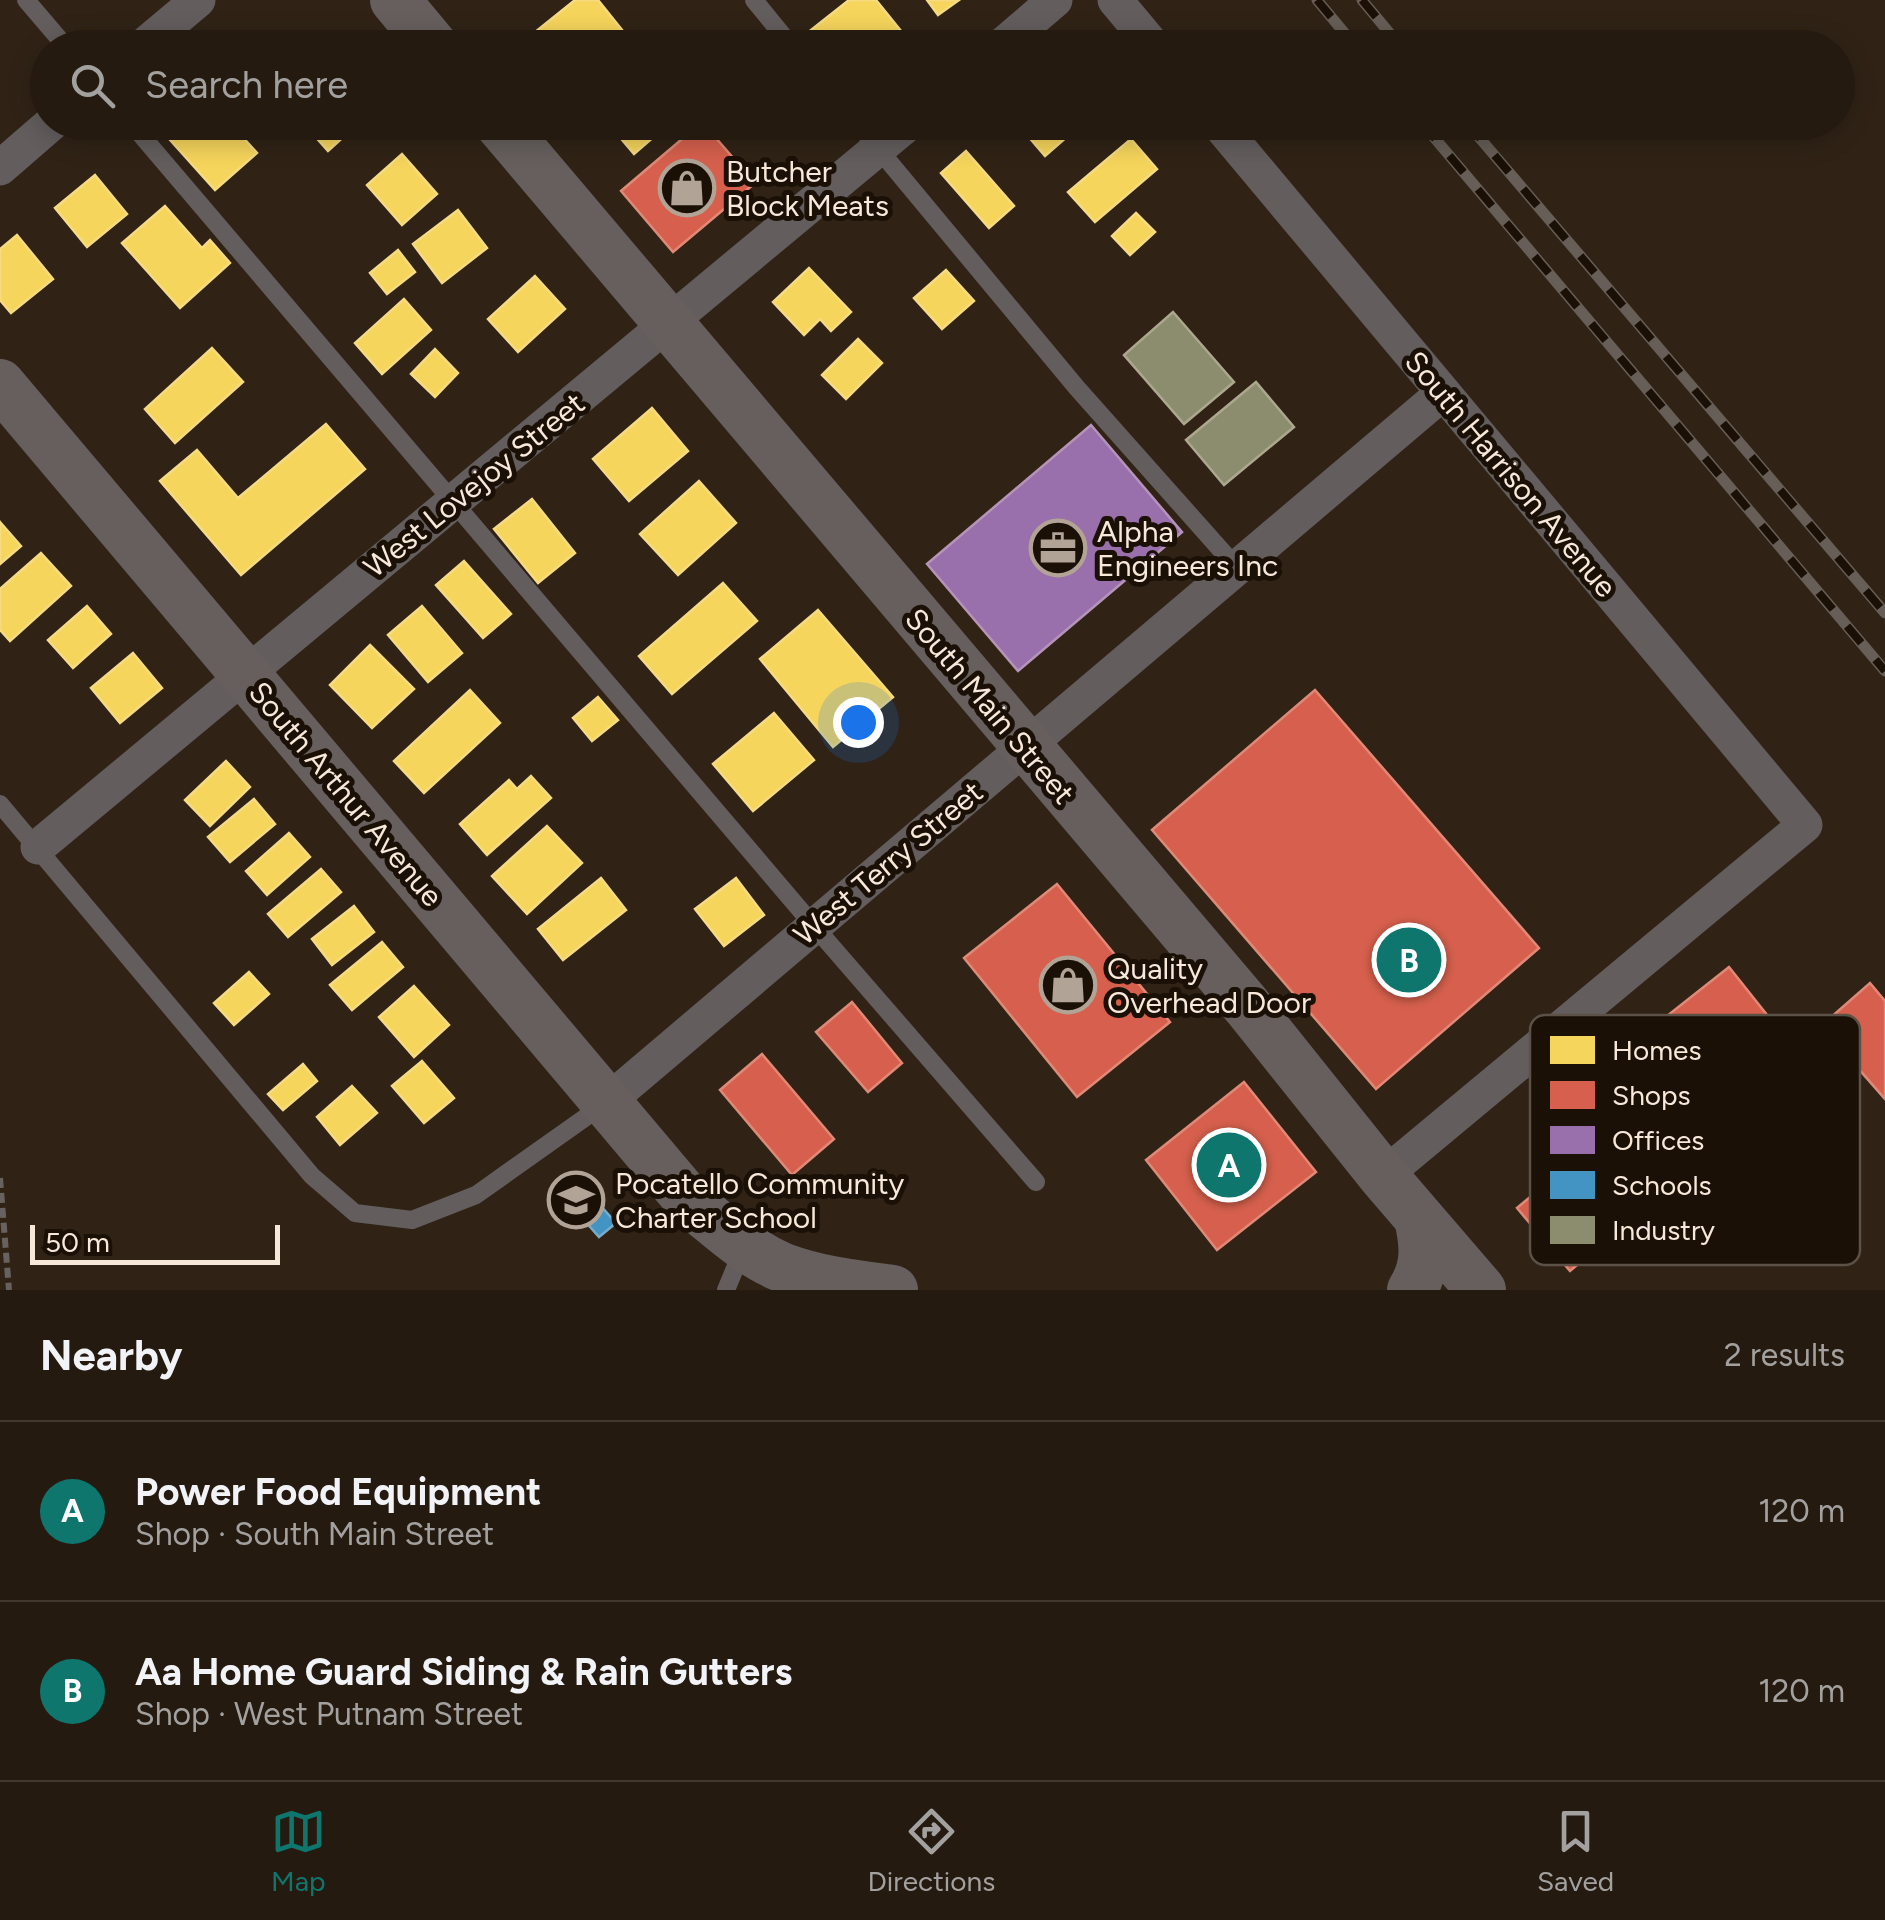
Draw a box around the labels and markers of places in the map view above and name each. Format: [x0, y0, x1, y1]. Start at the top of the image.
place label: Butcher Block Meats [726, 153, 889, 224]
shop icon: Butcher Block Meats [657, 158, 717, 218]
place label: Alpha Engineers Inc [1097, 513, 1278, 584]
office icon: Alpha Engineers Inc [1028, 518, 1088, 578]
pin: B [1376, 922, 1442, 998]
place label: Quality Overhead Door [1107, 950, 1311, 1021]
shop icon: Quality Overhead Door [1038, 955, 1098, 1015]
pin: A [1196, 1128, 1262, 1202]
place label: Pocatello Community Charter School [615, 1165, 905, 1236]
school or university icon: Pocatello Community Charter School [546, 1170, 606, 1230]

